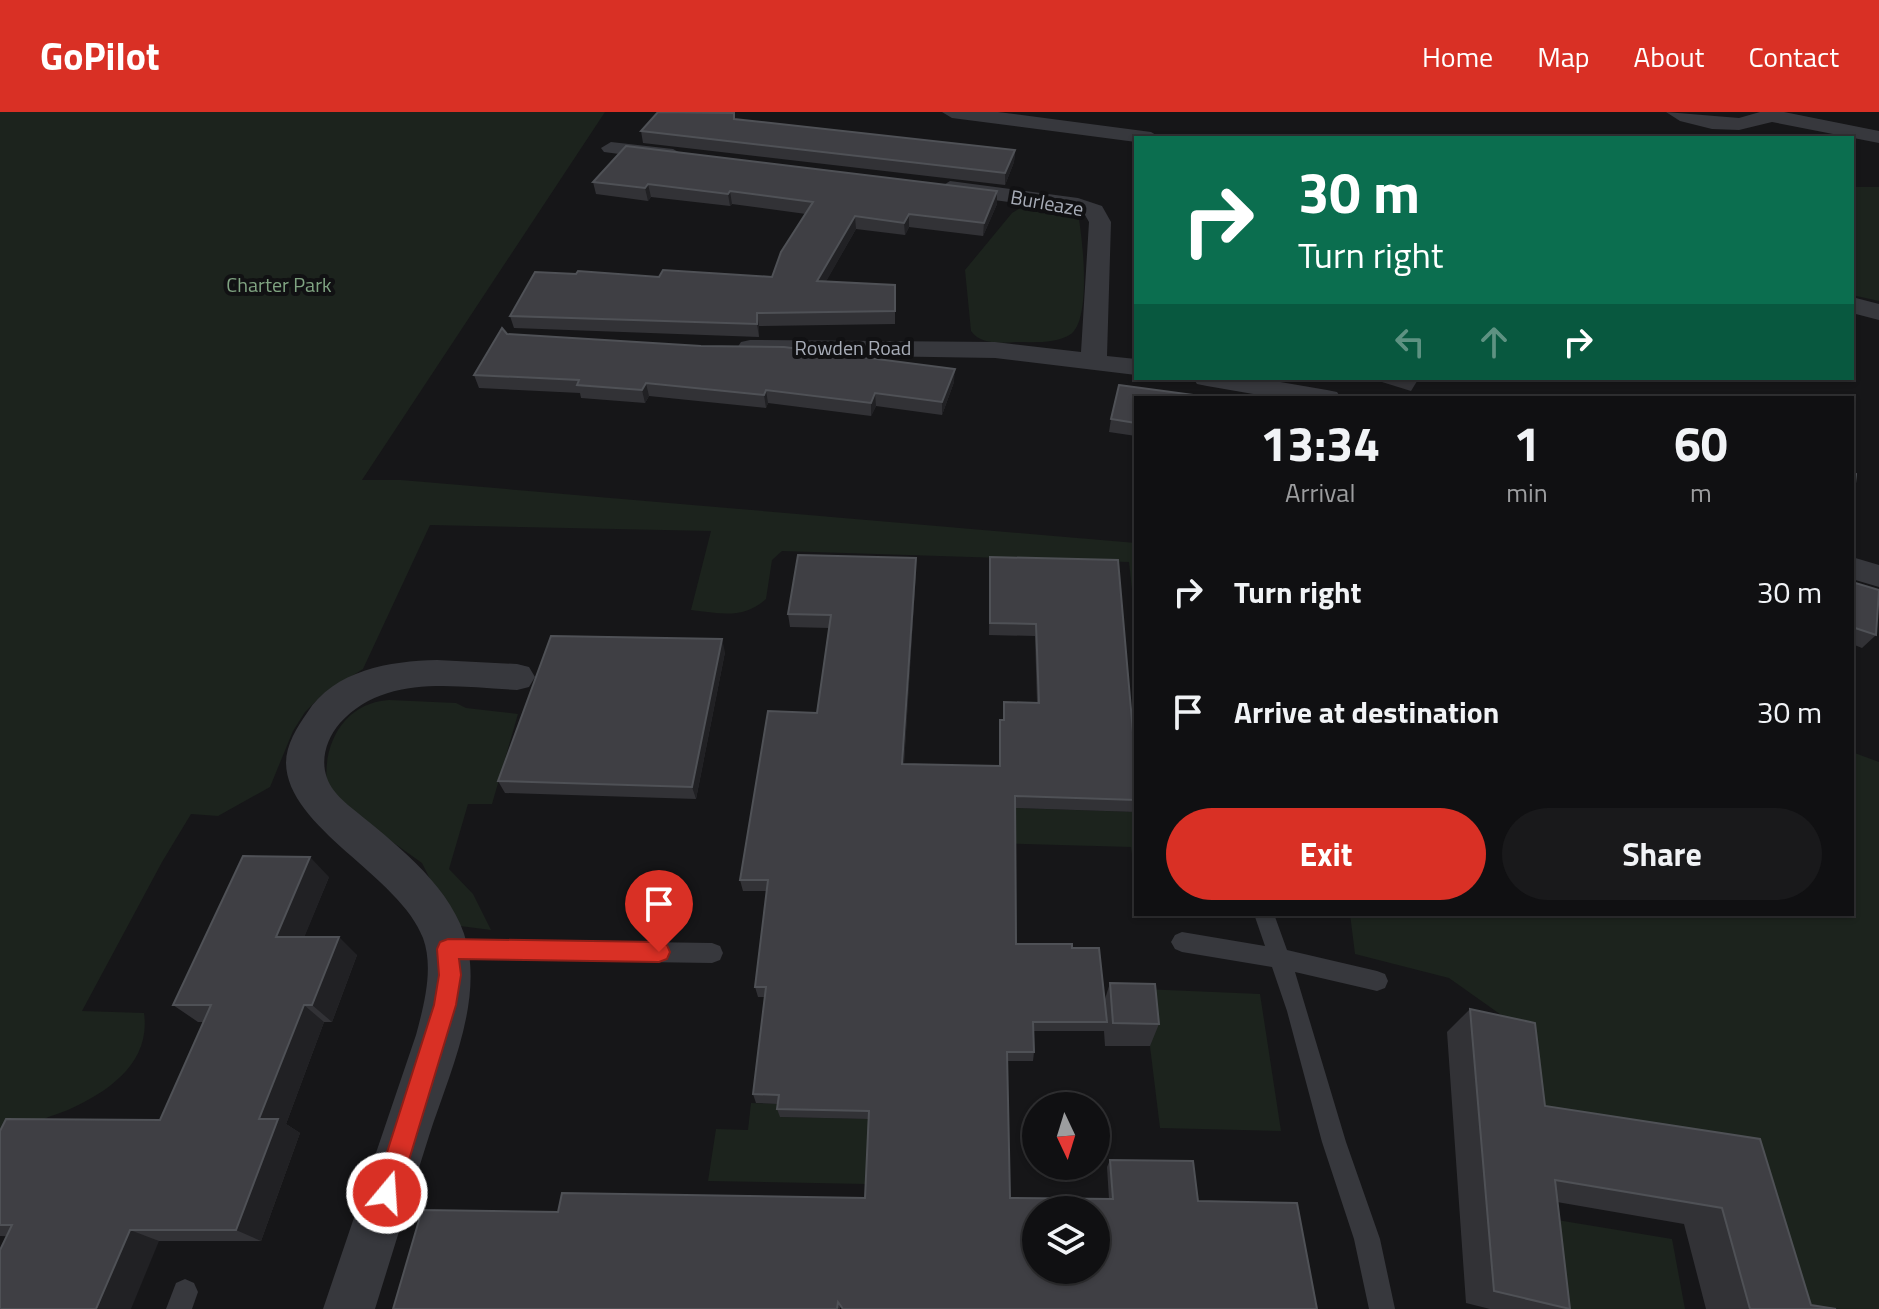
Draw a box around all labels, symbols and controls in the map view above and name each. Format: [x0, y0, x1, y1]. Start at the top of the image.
text: GoPilot [40, 27, 160, 85]
text: Home [1422, 35, 1493, 78]
text: Map [1537, 35, 1590, 78]
text: About [1634, 35, 1704, 78]
text: Contact [1748, 35, 1839, 78]
text: 30 m [1298, 150, 1420, 235]
icon: right [1166, 168, 1270, 272]
street label: Burleaze [1008, 181, 1086, 224]
text: Turn right [1298, 227, 1443, 282]
park label: Charter Park [226, 269, 332, 300]
icon: left [1388, 320, 1432, 364]
icon: ahead [1472, 320, 1516, 364]
icon: right [1556, 320, 1600, 364]
street label: Rowden Road [795, 332, 911, 363]
text: 13:34 [1260, 407, 1380, 480]
text: 1 [1514, 407, 1540, 480]
text: 60 [1674, 407, 1728, 480]
text: Arrival [1285, 473, 1355, 512]
text: min [1506, 473, 1548, 512]
text: m [1690, 473, 1712, 512]
text: Turn right [1234, 569, 1362, 615]
text: 30 m [1757, 569, 1822, 615]
icon: right [1166, 570, 1210, 614]
text: Arrive at destination [1234, 689, 1499, 735]
text: 30 m [1757, 689, 1822, 735]
icon: arrive [1166, 690, 1210, 734]
button: Exit [1166, 808, 1486, 900]
button: Share [1502, 808, 1822, 900]
pin [625, 870, 693, 952]
icon: arrive [637, 882, 681, 926]
north arrow [1022, 1092, 1110, 1180]
map controls [1022, 1092, 1110, 1284]
position arrow [345, 1151, 429, 1235]
button: layers [1022, 1196, 1110, 1284]

